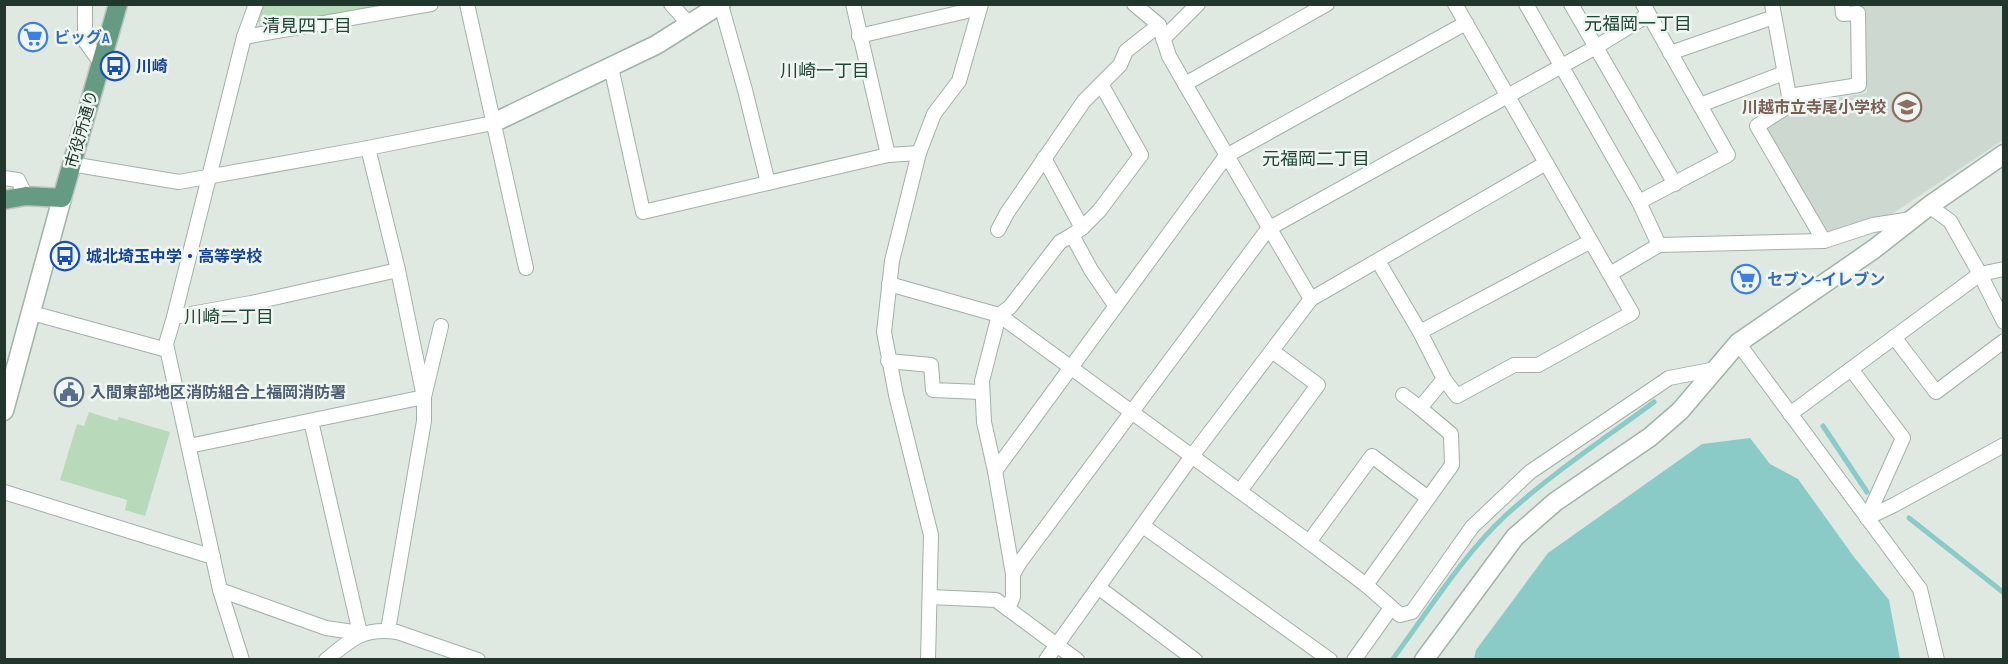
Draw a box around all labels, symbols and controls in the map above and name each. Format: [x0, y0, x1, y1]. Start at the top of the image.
district label: 元福岡一丁目 [1584, 14, 1692, 35]
district label: 清見四丁目 [262, 16, 352, 37]
supermarket icon: ビッグA [17, 21, 49, 53]
place label: ビッグA [54, 28, 110, 48]
bus stop icon: 川崎 [99, 50, 131, 82]
place label: 川崎 [136, 58, 168, 77]
district label: 川崎一丁目 [780, 61, 870, 82]
street label: 市役所通り [62, 88, 103, 170]
school or university icon: 川越市立寺尾小学校 [1891, 91, 1923, 123]
place label: 川越市立寺尾小学校 [1742, 98, 1886, 118]
district label: 元福岡二丁目 [1262, 149, 1370, 170]
bus stop icon: 城北埼玉中学・高等学校 [49, 240, 81, 272]
place label: 城北埼玉中学・高等学校 [86, 247, 262, 267]
supermarket icon: セブン-イレブン [1730, 263, 1762, 295]
place label: セブン-イレブン [1767, 271, 1885, 290]
district label: 川崎二丁目 [184, 307, 274, 328]
public building icon: 入間東部地区消防組合上福岡消防署 [53, 376, 85, 408]
place label: 入間東部地区消防組合上福岡消防署 [90, 384, 346, 403]

